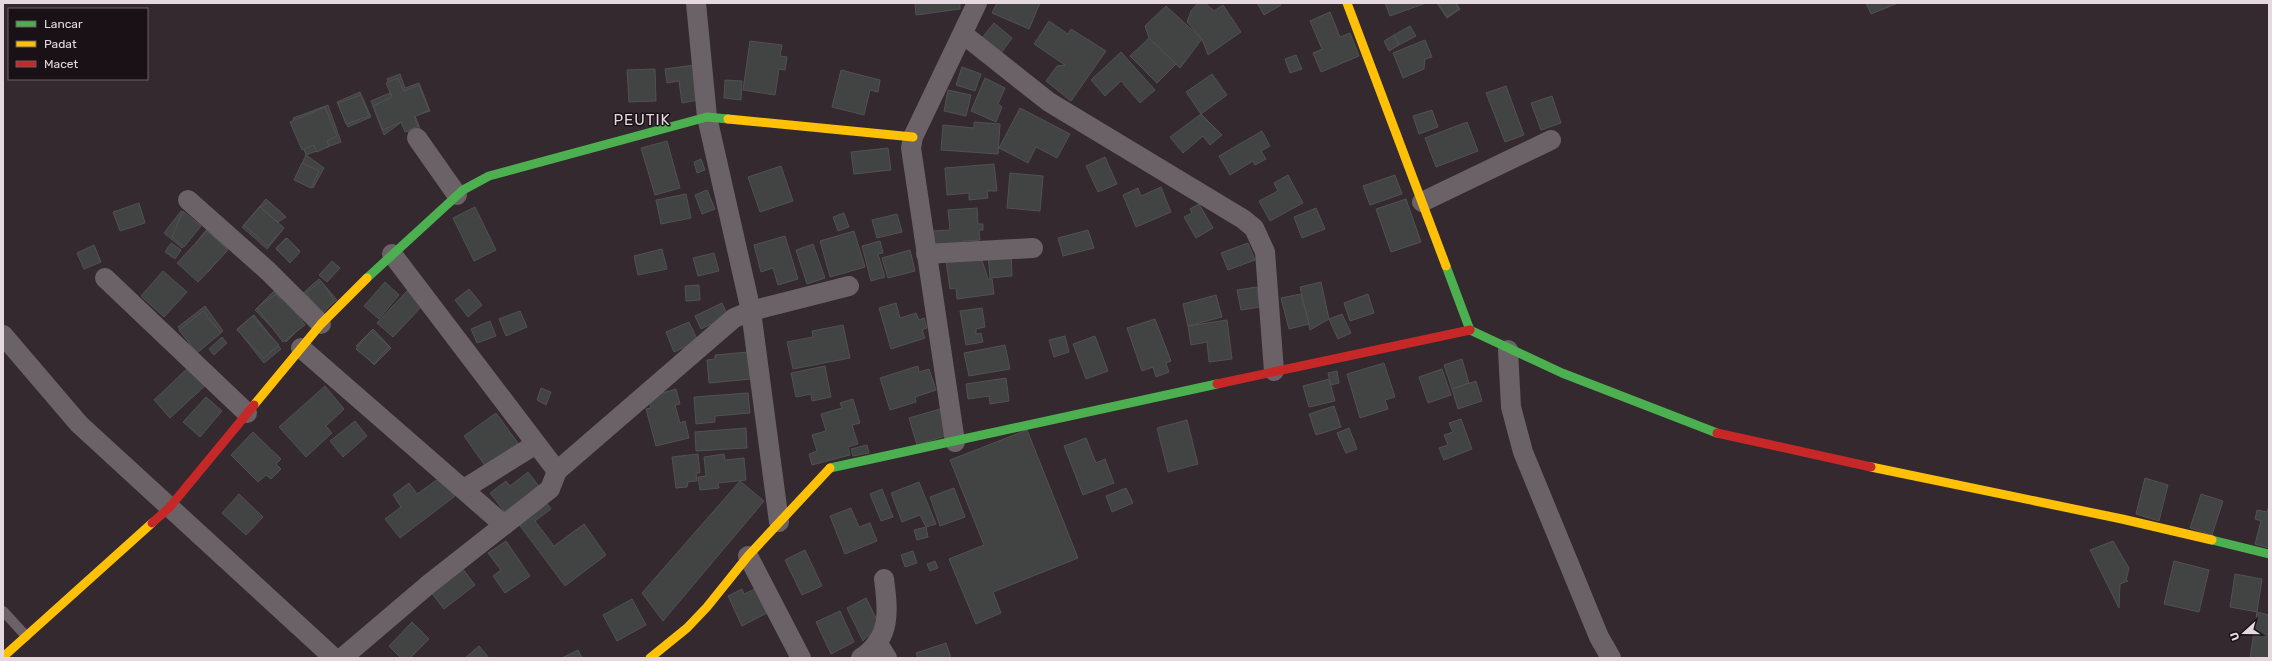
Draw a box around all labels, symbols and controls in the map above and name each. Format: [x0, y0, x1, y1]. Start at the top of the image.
legend [8, 8, 148, 80]
text: Lancar [44, 17, 83, 31]
text: Padat [44, 37, 77, 51]
text: Macet [44, 57, 78, 71]
district label: PEUTIK [613, 111, 671, 129]
north arrow [2224, 613, 2264, 653]
text: U [2228, 630, 2243, 642]

